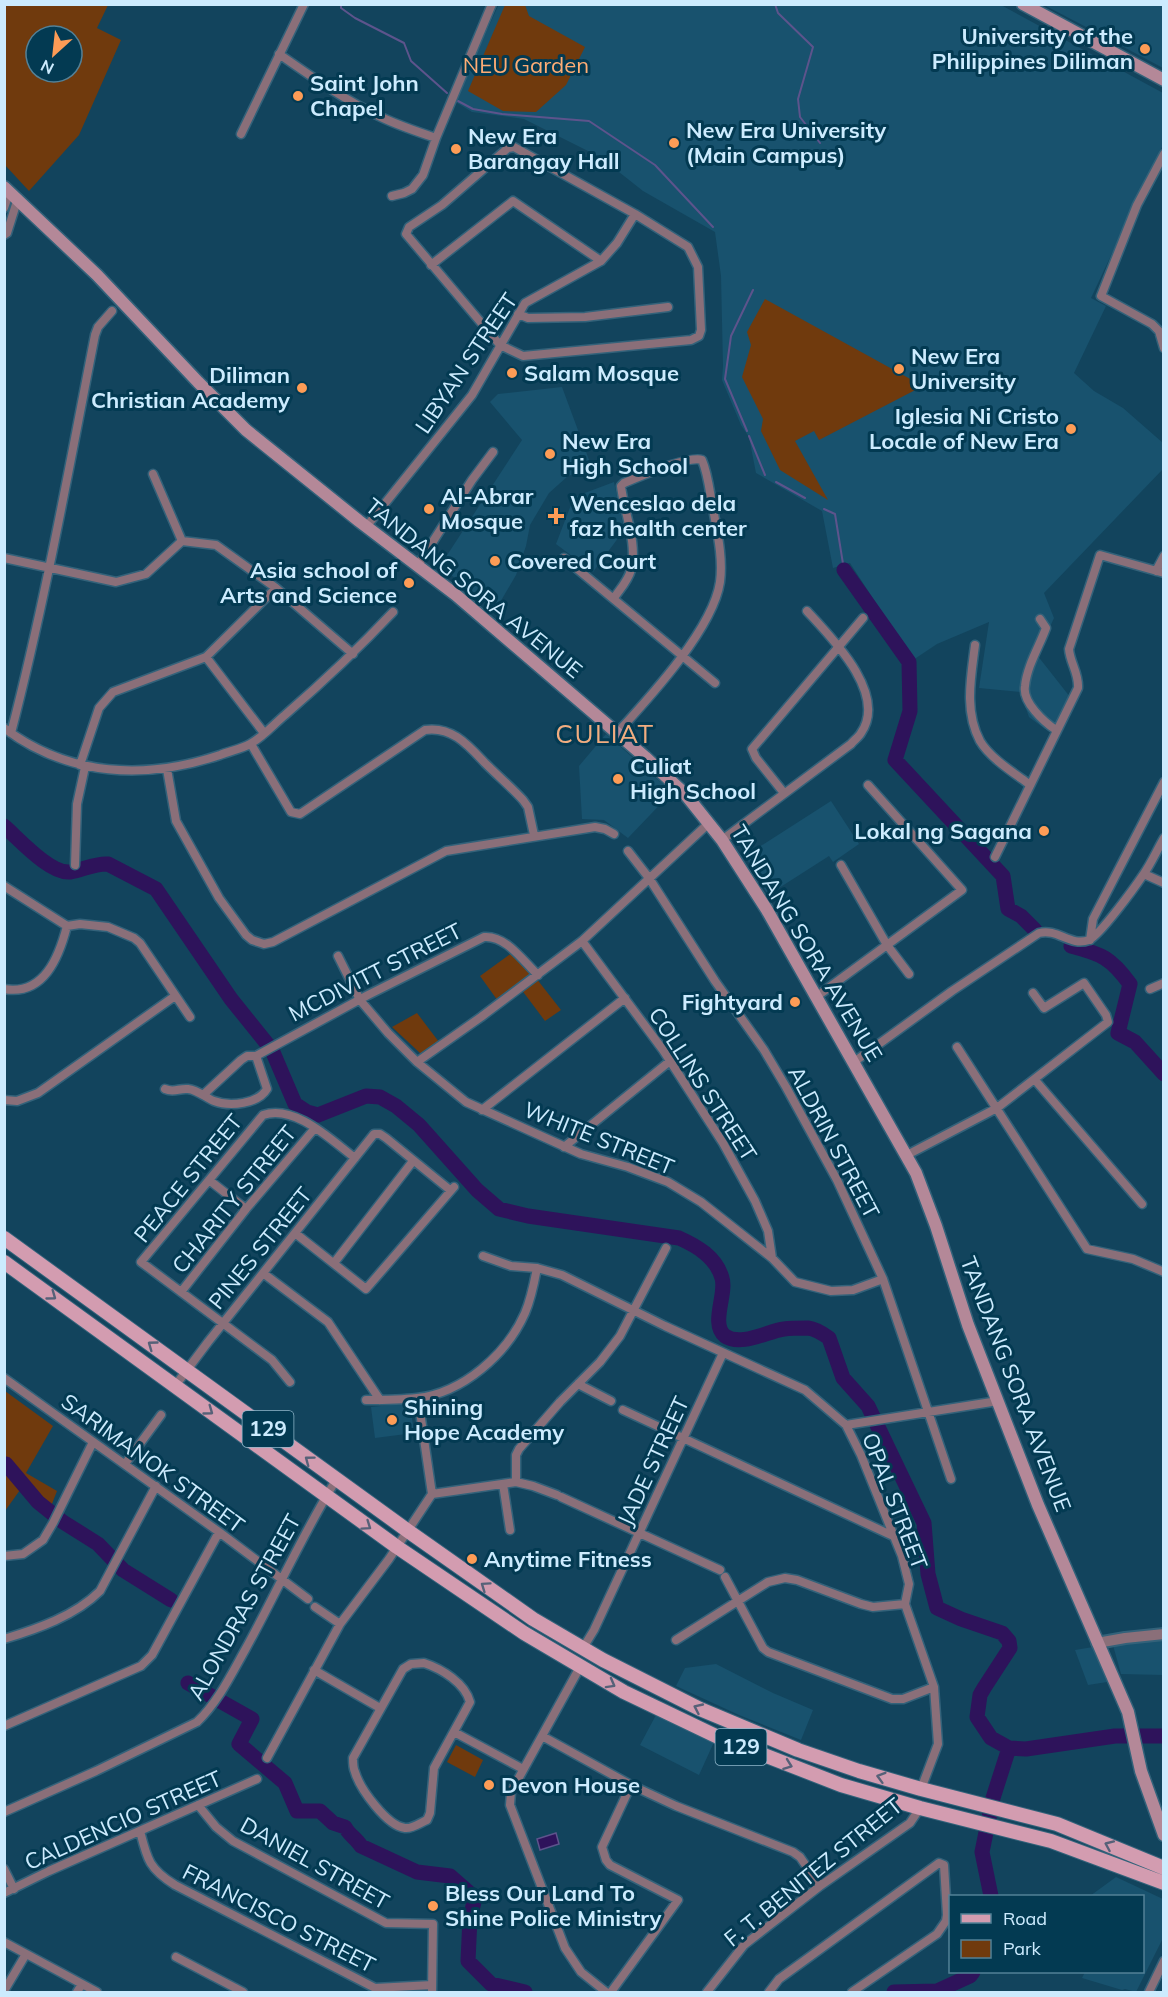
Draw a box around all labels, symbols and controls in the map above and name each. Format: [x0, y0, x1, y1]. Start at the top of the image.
place label: University of the Philippines Diliman [932, 22, 1133, 75]
north arrow [24, 24, 84, 84]
marker: University of the Philippines Diliman [1138, 42, 1152, 56]
park label: NEU Garden [463, 51, 589, 79]
text: N [37, 56, 57, 79]
place label: Saint John Chapel [310, 69, 419, 122]
marker: Saint John Chapel [291, 89, 305, 103]
place label: New Era University (Main Campus) [686, 116, 886, 169]
place label: New Era Barangay Hall [468, 122, 620, 175]
marker: New Era University (Main Campus) [667, 136, 681, 150]
marker: New Era Barangay Hall [449, 142, 463, 156]
street label: LIBYAN STREET [409, 287, 523, 439]
place label: New Era University [911, 342, 1016, 395]
place label: Salam Mosque [524, 359, 679, 387]
place label: Diliman Christian Academy [91, 361, 290, 414]
marker: New Era University [892, 362, 906, 376]
marker: Salam Mosque [505, 366, 519, 380]
marker: Diliman Christian Academy [295, 381, 309, 395]
place label: Iglesia Ni Cristo Locale of New Era [869, 402, 1059, 455]
marker: Iglesia Ni Cristo Locale of New Era [1064, 422, 1078, 436]
place label: New Era High School [562, 427, 688, 480]
marker: New Era High School [543, 447, 557, 461]
place label: Al-Abrar Mosque [441, 482, 534, 535]
place label: Wenceslao dela faz health center [570, 489, 747, 542]
street label: TANDANG SORA AVENUE [360, 492, 588, 684]
marker: Al-Abrar Mosque [422, 502, 436, 516]
marker: Wenceslao dela faz health center [547, 507, 565, 525]
place label: Covered Court [507, 547, 656, 575]
marker: Covered Court [488, 554, 502, 568]
place label: Asia school of Arts and Science [220, 556, 398, 609]
marker: Asia school of Arts and Science [402, 576, 416, 590]
district label: CULIAT [555, 717, 655, 750]
place label: Culiat High School [630, 752, 756, 805]
marker: Culiat High School [611, 772, 625, 786]
place label: Lokal ng Sagana [854, 817, 1032, 845]
street label: TANDANG SORA AVENUE [725, 820, 889, 1066]
marker: Lokal ng Sagana [1037, 824, 1051, 838]
street label: MCDIVITT STREET [284, 916, 466, 1028]
place label: Fightyard [682, 988, 783, 1016]
marker: Fightyard [788, 995, 802, 1009]
street label: COLLINS STREET [643, 1002, 763, 1166]
street label: ALDRIN STREET [782, 1061, 886, 1223]
street label: WHITE STREET [520, 1095, 678, 1181]
street label: PEACE STREET [128, 1108, 248, 1248]
street label: CHARITY STREET [166, 1119, 302, 1279]
street label: PINES STREET [202, 1181, 318, 1315]
street label: TANDANG SORA AVENUE [954, 1252, 1078, 1516]
one-way arrow [45, 1289, 56, 1300]
one-way arrow [148, 1341, 159, 1352]
street label: SARIMANOK STREET [56, 1387, 250, 1539]
street label: JADE STREET [611, 1392, 695, 1530]
place label: Shining Hope Academy [404, 1393, 564, 1446]
one-way arrow [203, 1404, 214, 1415]
road number: 129 [242, 1411, 294, 1447]
marker: Shining Hope Academy [385, 1413, 399, 1427]
street label: OPAL STREET [856, 1429, 934, 1573]
one-way arrow [305, 1457, 316, 1468]
street label: ALONDRAS STREET [181, 1509, 307, 1705]
one-way arrow [360, 1519, 371, 1530]
place label: Anytime Fitness [484, 1545, 652, 1573]
marker: Anytime Fitness [465, 1552, 479, 1566]
one-way arrow [481, 1582, 492, 1593]
one-way arrow [605, 1677, 615, 1688]
one-way arrow [694, 1704, 705, 1716]
road number: 129 [716, 1729, 766, 1765]
one-way arrow [782, 1758, 793, 1770]
street label: CALDENCIO STREET [20, 1764, 226, 1876]
place label: Devon House [501, 1771, 640, 1799]
one-way arrow [876, 1772, 887, 1784]
marker: Devon House [482, 1778, 496, 1792]
street label: F. T. BENITEZ STREET [718, 1792, 908, 1952]
street label: DANIEL STREET [236, 1811, 394, 1915]
one-way arrow [1105, 1841, 1116, 1853]
street label: FRANCISCO STREET [178, 1857, 380, 1979]
place label: Bless Our Land To Shine Police Ministry [445, 1879, 662, 1932]
legend [949, 1895, 1144, 1973]
marker: Bless Our Land To Shine Police Ministry [426, 1899, 440, 1913]
text: Road [1003, 1907, 1047, 1930]
text: Park [1003, 1937, 1042, 1960]

